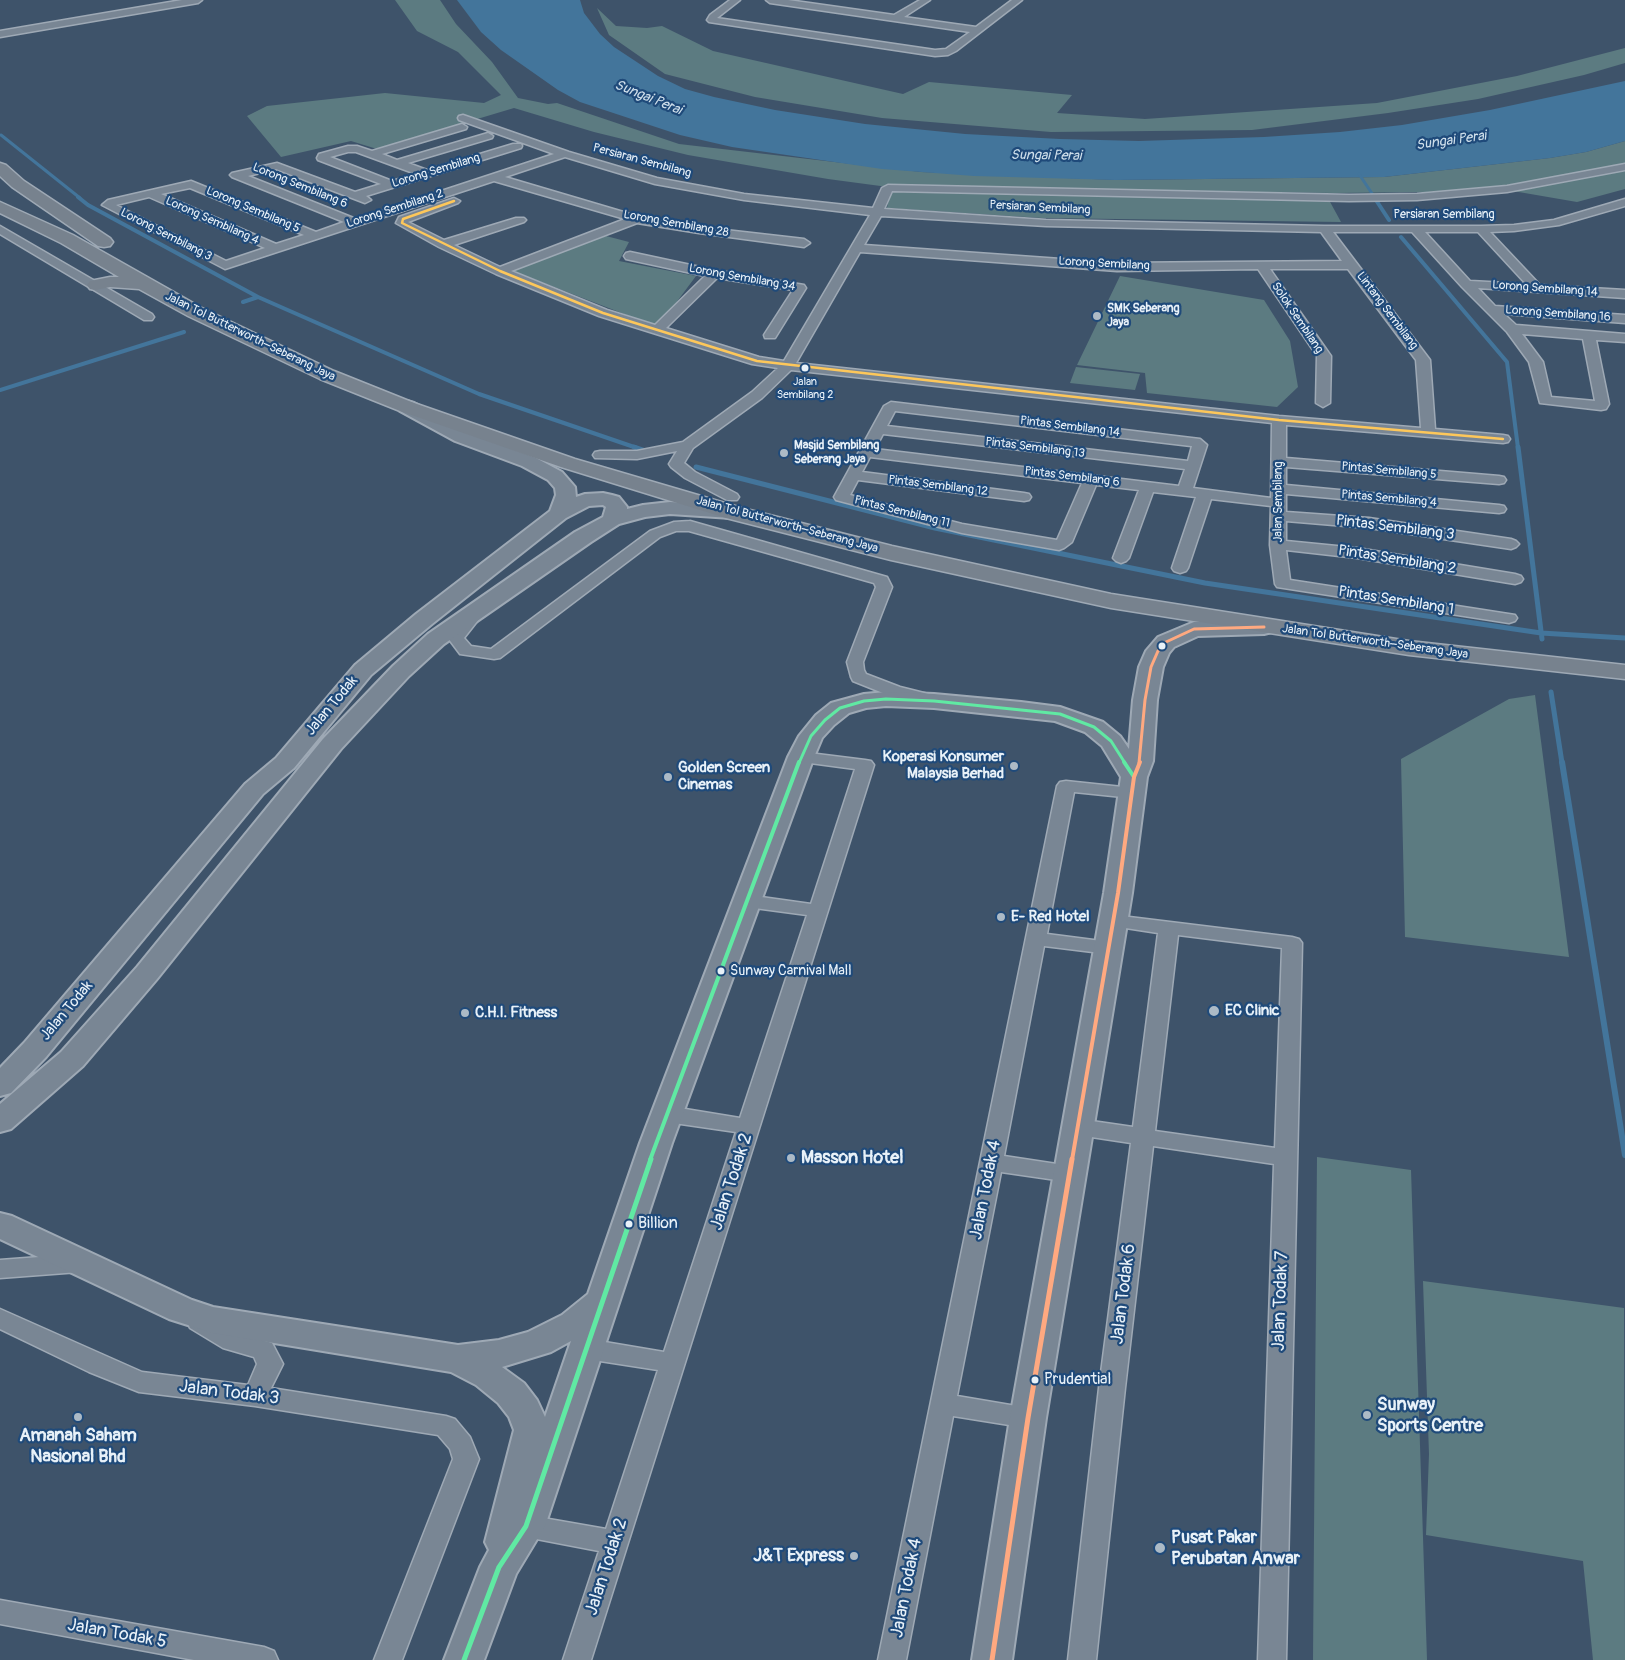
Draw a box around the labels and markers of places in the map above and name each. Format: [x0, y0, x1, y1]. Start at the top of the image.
place label: SMK Seberang Jaya [1107, 302, 1180, 330]
marker: SMK Seberang Jaya [1091, 310, 1103, 322]
marker: Jalan Sembilang 2 [800, 363, 810, 373]
place label: Jalan Sembilang 2 [777, 375, 833, 401]
place label: Masjid Sembilang Seberang Jaya [794, 439, 879, 467]
marker: Masjid Sembilang Seberang Jaya [778, 447, 790, 459]
unlabelled marker [1157, 641, 1167, 651]
place label: Koperasi Konsumer Malaysia Berhad [883, 748, 1004, 783]
place label: Golden Screen Cinemas [678, 759, 770, 794]
marker: Koperasi Konsumer Malaysia Berhad [1008, 760, 1020, 772]
marker: Golden Screen Cinemas [662, 771, 674, 783]
place label: E- Red Hotel [1011, 908, 1090, 926]
marker: E- Red Hotel [995, 911, 1007, 923]
place label: Sunway Carnival Mall [730, 963, 852, 979]
marker: Sunway Carnival Mall [716, 966, 726, 976]
place label: EC Clinic [1225, 1002, 1279, 1020]
place label: C.H.I. Fitness [475, 1004, 557, 1022]
marker: EC Clinic [1207, 1004, 1221, 1018]
marker: C.H.I. Fitness [459, 1007, 471, 1019]
place label: Masson Hotel [801, 1147, 903, 1169]
marker: Masson Hotel [785, 1152, 797, 1164]
place label: Billion [638, 1214, 678, 1234]
marker: Billion [624, 1219, 634, 1229]
place label: Prudential [1044, 1370, 1111, 1390]
marker: Prudential [1030, 1375, 1040, 1385]
place label: Sunway Sports Centre [1377, 1394, 1483, 1436]
marker: Sunway Sports Centre [1361, 1409, 1373, 1421]
marker: Amanah Saham Nasional Bhd [72, 1411, 84, 1423]
place label: Amanah Saham Nasional Bhd [19, 1425, 137, 1468]
place label: Pusat Pakar Perubatan Anwar [1171, 1527, 1300, 1570]
marker: Pusat Pakar Perubatan Anwar [1153, 1541, 1167, 1555]
place label: J&T Express [753, 1545, 844, 1567]
marker: J&T Express [848, 1550, 860, 1562]

